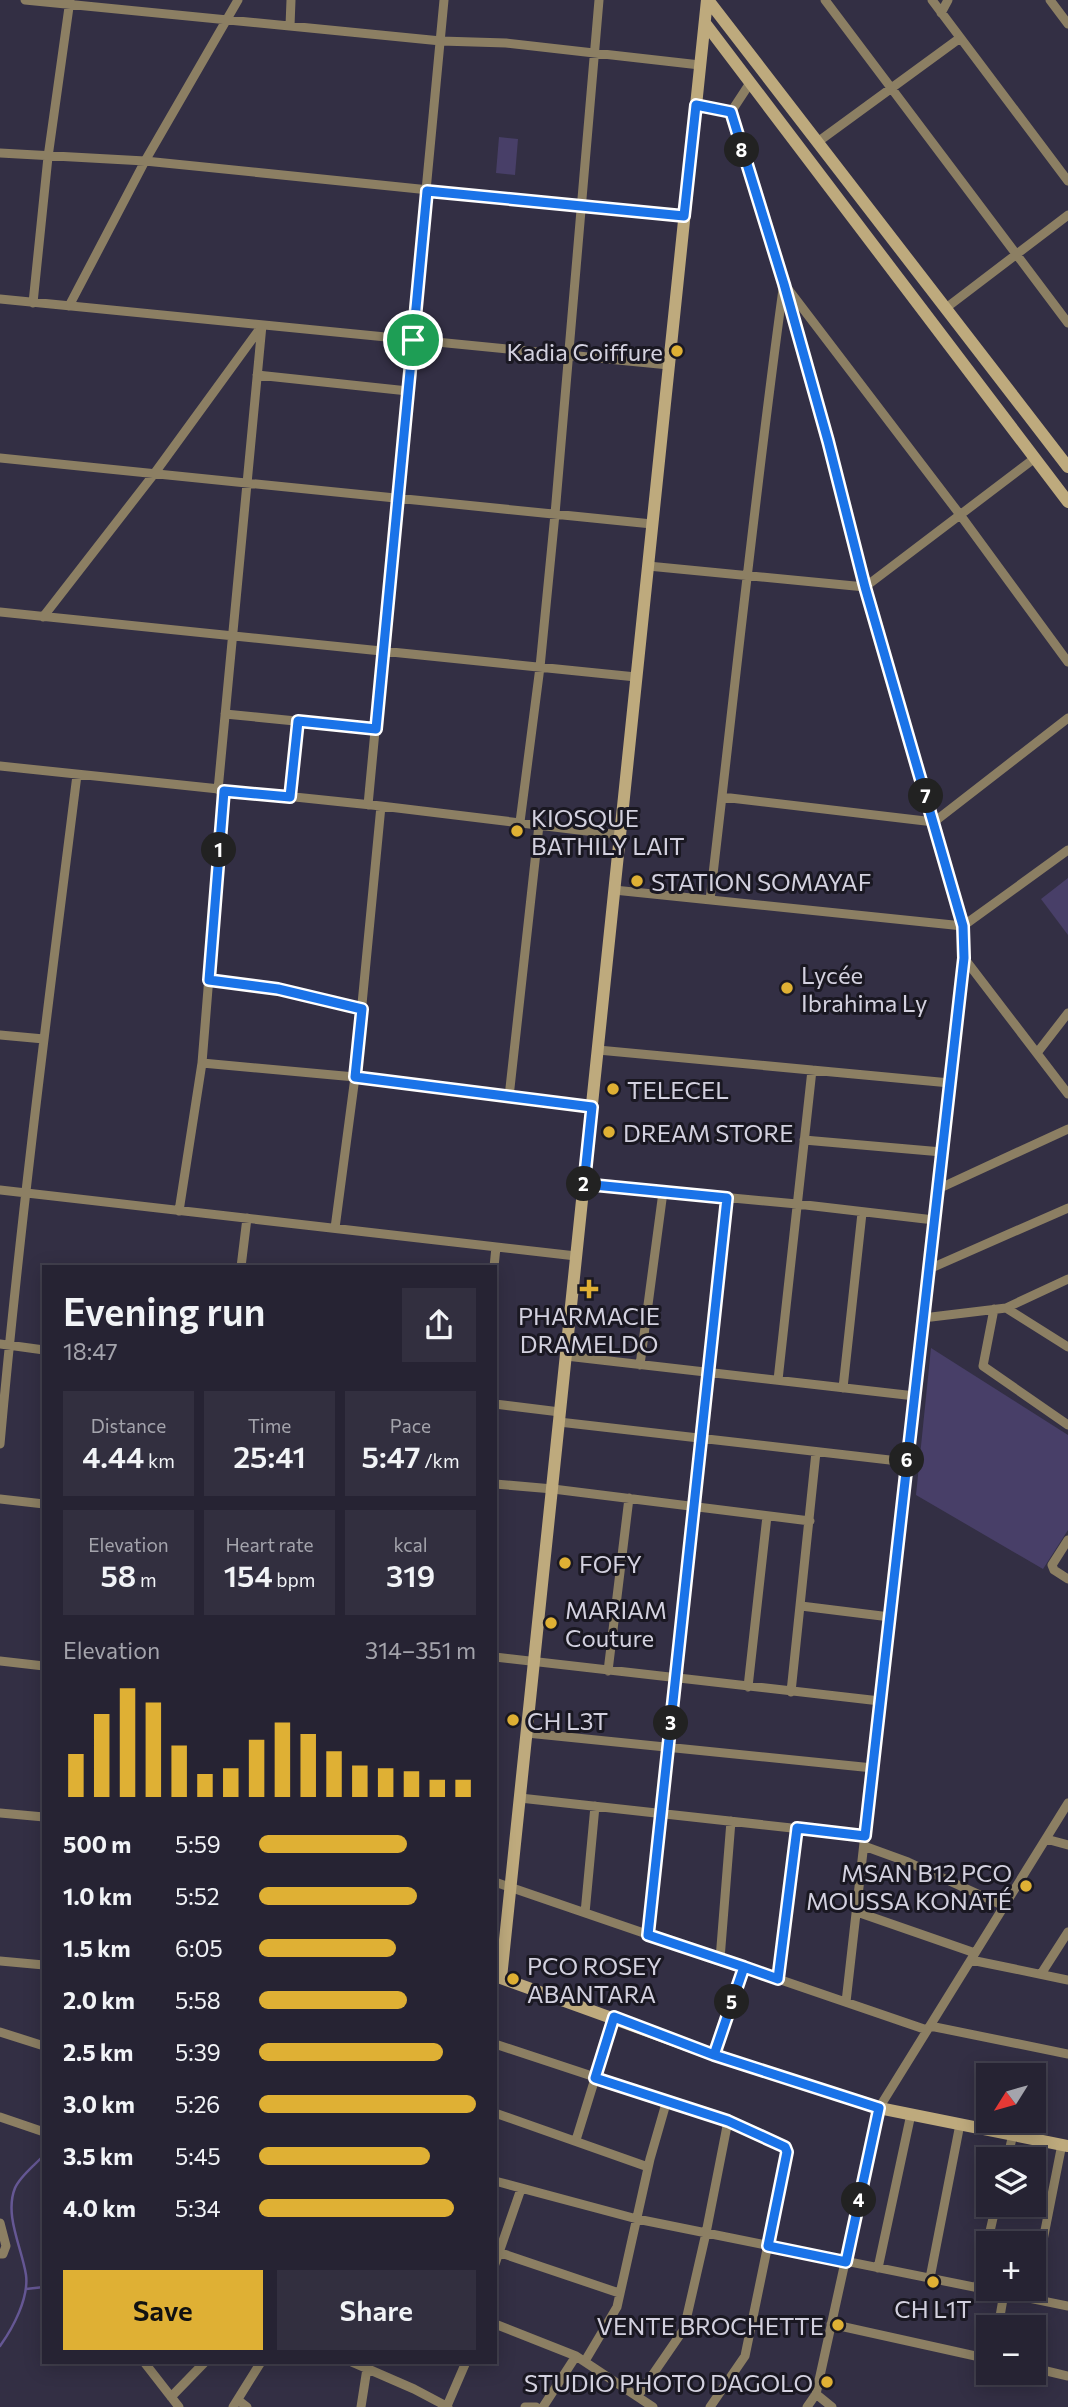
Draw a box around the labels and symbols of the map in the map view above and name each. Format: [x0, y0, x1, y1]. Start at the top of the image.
pin: 8 [724, 132, 760, 168]
pin [383, 310, 443, 370]
place label: Kadia Coiffure [507, 337, 663, 366]
marker: Kadia Coiffure [669, 343, 685, 359]
pin: 7 [908, 778, 944, 814]
place label: KIOSQUE BATHILY LAIT [531, 803, 685, 860]
marker: KIOSQUE BATHILY LAIT [509, 823, 525, 839]
pin: 1 [202, 832, 236, 868]
place label: STATION SOMAYAF [651, 867, 871, 896]
marker: STATION SOMAYAF [629, 873, 645, 889]
place label: Lycée Ibrahima Ly [801, 960, 927, 1017]
marker: Lycée Ibrahima Ly [779, 980, 795, 996]
place label: TELECEL [627, 1075, 729, 1104]
marker: TELECEL [605, 1081, 621, 1097]
place label: DREAM STORE [623, 1118, 793, 1147]
marker: DREAM STORE [601, 1124, 617, 1140]
pin: 2 [566, 1166, 602, 1202]
marker: PHARMACIE DRAMELDO [581, 1281, 597, 1297]
place label: PHARMACIE DRAMELDO [518, 1301, 660, 1358]
pin: 6 [890, 1442, 925, 1478]
place label: FOFY [579, 1549, 642, 1578]
marker: FOFY [557, 1555, 573, 1571]
place label: MARIAM Couture [565, 1595, 667, 1652]
marker: MARIAM Couture [543, 1615, 559, 1631]
place label: CH L3T [527, 1706, 608, 1735]
pin: 3 [654, 1706, 688, 1740]
marker: CH L3T [505, 1712, 521, 1728]
place label: MSAN B12 PCO MOUSSA KONATÉ [806, 1858, 1012, 1915]
marker: MSAN B12 PCO MOUSSA KONATÉ [1018, 1878, 1034, 1894]
place label: PCO ROSEY ABANTARA [527, 1951, 662, 2008]
marker: PCO ROSEY ABANTARA [505, 1971, 521, 1987]
pin: 5 [714, 1984, 750, 2020]
north arrow [976, 2063, 1046, 2133]
pin: 4 [842, 2182, 876, 2218]
marker: CH L1T [925, 2274, 941, 2290]
place label: CH L1T [894, 2294, 972, 2323]
place label: VENTE BROCHETTE [596, 2311, 824, 2340]
marker: VENTE BROCHETTE [830, 2317, 846, 2333]
place label: STUDIO PHOTO DAGOLO [524, 2368, 813, 2397]
marker: STUDIO PHOTO DAGOLO [819, 2374, 835, 2390]

